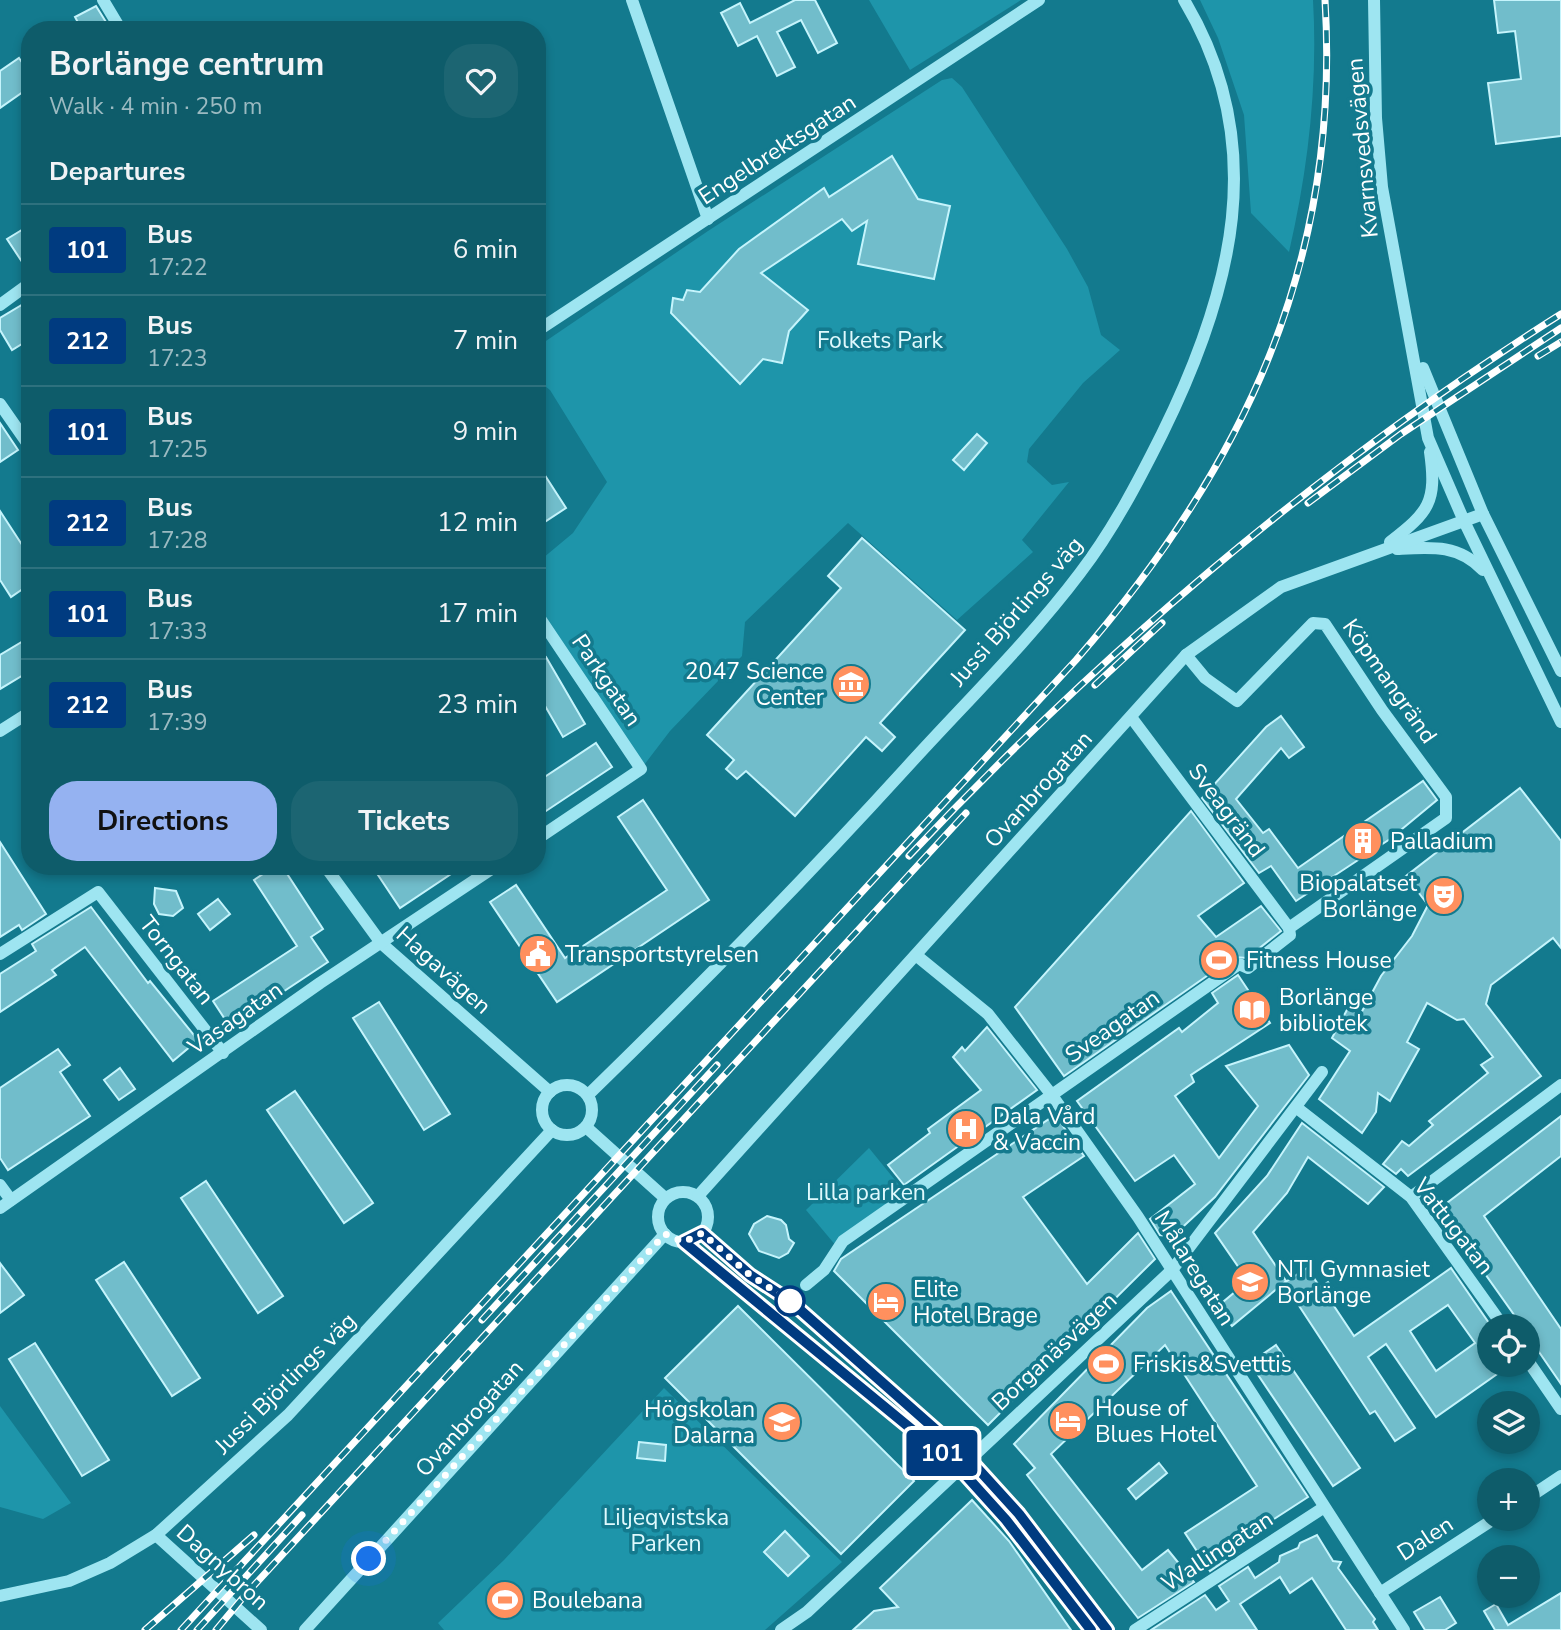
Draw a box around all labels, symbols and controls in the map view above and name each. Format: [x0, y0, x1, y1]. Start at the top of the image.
text: Borlänge centrum [49, 42, 324, 87]
button: heart [444, 44, 518, 118]
street label: Kvarnsvedsvägen [1339, 57, 1386, 239]
street label: Engelbrektsgatan [692, 87, 862, 212]
text: Walk · 4 min · 250 m [49, 91, 262, 122]
text: Departures [49, 154, 185, 189]
text: Bus [147, 217, 193, 252]
text: 6 min [453, 232, 518, 267]
text: 101 [66, 234, 109, 266]
text: 17:22 [147, 252, 207, 283]
text: Bus [147, 308, 193, 343]
text: 7 min [453, 323, 518, 358]
text: 212 [66, 325, 109, 357]
park label: Folkets Park [817, 325, 944, 356]
text: 17:23 [147, 343, 207, 374]
text: Bus [147, 399, 193, 434]
text: 9 min [453, 414, 518, 449]
text: 101 [66, 416, 109, 448]
text: 17:25 [147, 434, 207, 465]
text: Bus [147, 490, 193, 525]
text: 12 min [437, 505, 518, 540]
text: 212 [66, 507, 109, 539]
text: 17:28 [147, 525, 207, 556]
street label: Jussi Björlings väg [942, 530, 1090, 693]
text: Bus [147, 581, 193, 616]
text: 17 min [437, 596, 518, 631]
text: 101 [66, 598, 109, 630]
street label: Köpmangränd [1335, 613, 1444, 750]
text: 17:33 [147, 616, 207, 647]
street label: Parkgatan [564, 628, 649, 732]
place label: 2047 Science Center [685, 656, 825, 713]
museum icon: 2047 Science Center [830, 663, 872, 705]
text: Bus [147, 672, 193, 707]
text: 23 min [437, 687, 518, 722]
text: 212 [66, 689, 109, 721]
text: 17:39 [147, 707, 207, 738]
street label: Ovanbrogatan [977, 724, 1099, 855]
street label: Sveagränd [1181, 757, 1272, 864]
button: Directions [49, 781, 277, 861]
button: Tickets [291, 781, 518, 861]
building icon: Palladium [1342, 820, 1384, 862]
place label: Palladium [1390, 826, 1493, 857]
place label: Biopalatset Borlänge [1299, 868, 1418, 925]
theatre icon: Biopalatset Borlänge [1423, 875, 1465, 917]
street label: Torngatan [132, 909, 221, 1011]
street label: Hagavägen [390, 919, 498, 1021]
public building icon: Transportstyrelsen [517, 933, 559, 975]
place label: Transportstyrelsen [565, 939, 759, 970]
sports icon: Fitness House [1198, 939, 1240, 981]
place label: Fitness House [1246, 945, 1392, 976]
street label: Vasagatan [181, 974, 289, 1063]
street label: Sveagatan [1059, 982, 1166, 1070]
place label: Borlänge bibliotek [1279, 982, 1373, 1039]
library icon: Borlänge bibliotek [1231, 989, 1273, 1031]
place label: Dala Vård & Vaccin [993, 1101, 1095, 1158]
hospital icon: Dala Vård & Vaccin [945, 1108, 987, 1150]
street label: Vattugatan [1406, 1171, 1501, 1281]
park label: Lilla parken [806, 1177, 926, 1208]
street label: Målaregatan [1147, 1205, 1242, 1332]
place label: NTI Gymnasiet Borlänge [1277, 1254, 1431, 1311]
school or university icon: NTI Gymnasiet Borlänge [1229, 1261, 1271, 1303]
place label: Elite Hotel Brage [913, 1274, 1038, 1331]
hotel icon: Elite Hotel Brage [865, 1281, 907, 1323]
street label: Borganäsvägen [985, 1285, 1124, 1418]
unlabelled marker [775, 1286, 805, 1316]
street label: Jussi Björlings väg [207, 1306, 363, 1462]
map controls [1477, 1314, 1540, 1608]
button: locate [1477, 1314, 1540, 1377]
sports icon: Friskis&Svetttis [1085, 1343, 1127, 1385]
place label: Friskis&Svetttis [1133, 1349, 1292, 1380]
street label: Ovanbrogatan [408, 1353, 530, 1484]
button: layers [1477, 1391, 1540, 1454]
place label: House of Blues Hotel [1095, 1393, 1217, 1450]
place label: Högskolan Dalarna [644, 1394, 755, 1451]
hotel icon: House of Blues Hotel [1047, 1400, 1089, 1442]
school or university icon: Högskolan Dalarna [761, 1401, 803, 1443]
line badge: 101 [902, 1430, 982, 1476]
text: 101 [920, 1437, 964, 1469]
button: + [1477, 1468, 1540, 1531]
park label: Liljeqvistska Parken [603, 1502, 729, 1559]
street label: Wallingatan [1155, 1504, 1279, 1599]
street label: Dalen [1391, 1509, 1459, 1568]
street label: Dagnybron [170, 1517, 276, 1617]
your location [351, 1541, 386, 1576]
button: − [1477, 1545, 1540, 1608]
sports icon: Boulebana [484, 1579, 526, 1621]
place label: Boulebana [532, 1585, 643, 1616]

